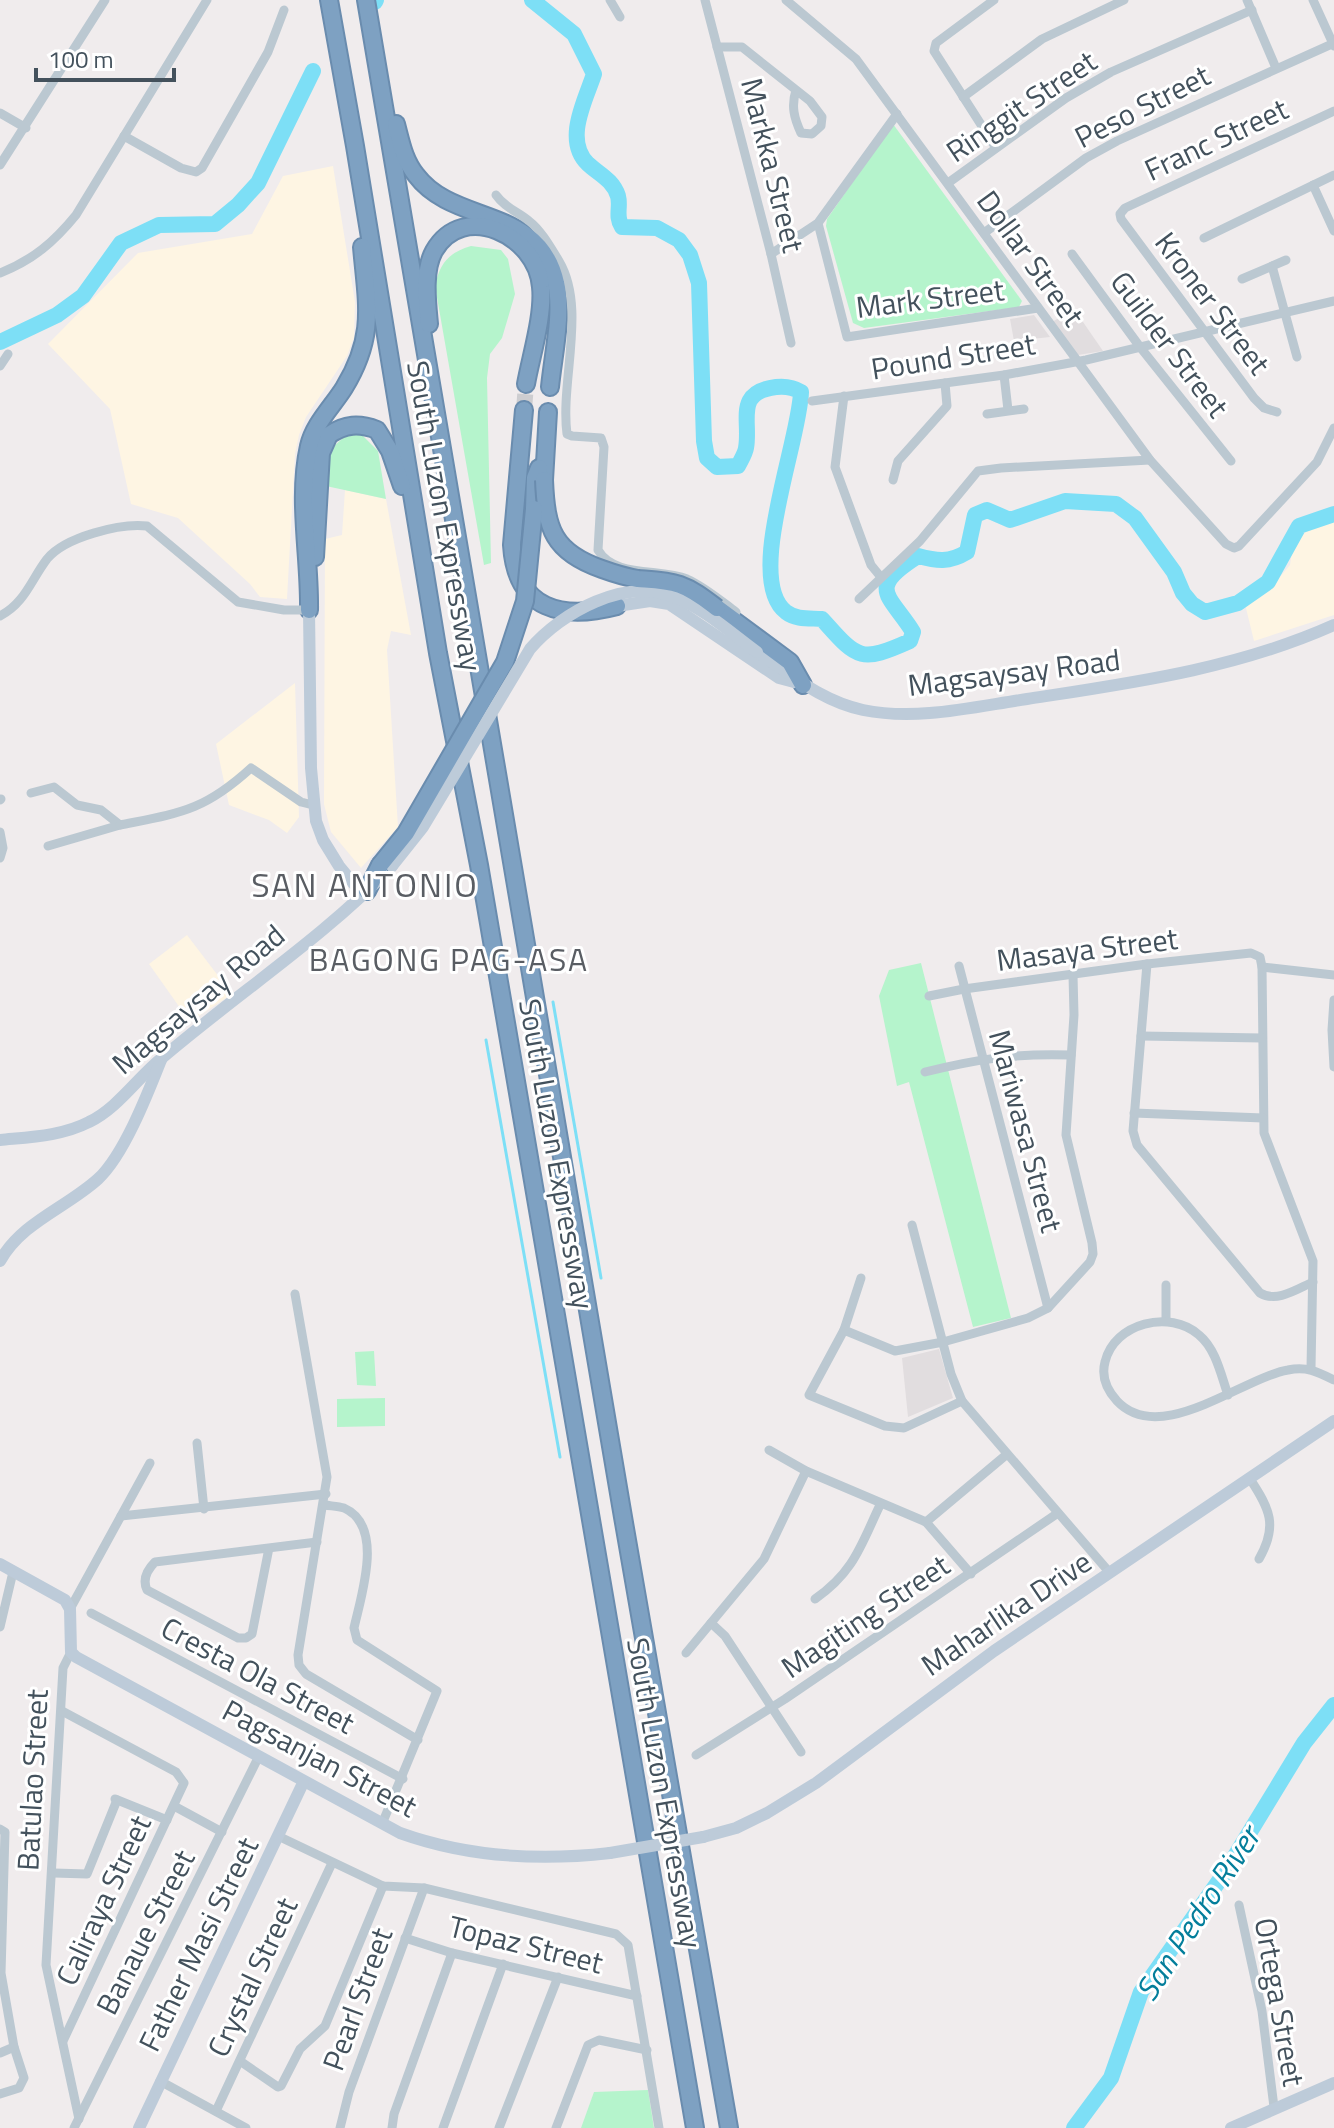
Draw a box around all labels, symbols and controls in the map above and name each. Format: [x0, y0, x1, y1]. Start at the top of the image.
scale bar [36, 32, 174, 82]
street label: Ringgit Street [936, 38, 1106, 173]
text: 100 m [48, 41, 114, 77]
street label: Peso Street [1066, 52, 1218, 160]
street label: Markka Street [729, 73, 817, 257]
street label: Franc Street [1137, 85, 1296, 192]
street label: Dollar Street [966, 180, 1096, 336]
street label: Kroner Street [1144, 222, 1282, 384]
street label: Guilder Street [1099, 261, 1241, 427]
street label: Mark Street [853, 266, 1007, 330]
street label: Pound Street [868, 320, 1039, 392]
street label: South Luzon Expressway [395, 357, 495, 675]
street label: Magsaysay Road [905, 636, 1123, 708]
district label: SAN ANTONIO [251, 858, 479, 910]
street label: Magsaysay Road [101, 913, 295, 1085]
street label: Masaya Street [994, 915, 1181, 983]
district label: BAGONG PAG-ASA [309, 935, 589, 983]
street label: South Luzon Expressway [507, 995, 607, 1313]
street label: Mariwasa Street [977, 1025, 1075, 1238]
street label: Maharlika Drive [912, 1539, 1100, 1687]
street label: Magiting Street [771, 1542, 959, 1690]
street label: Cresta Ola Street [153, 1605, 363, 1746]
street label: South Luzon Expressway [615, 1634, 715, 1952]
street label: Pagsanjan Street [214, 1687, 426, 1829]
street label: Batulao Street [4, 1688, 60, 1872]
street label: Caliraya Street [43, 1807, 163, 1993]
water label: San Pedro River [1123, 1813, 1274, 2010]
street label: Father Masi Street [126, 1829, 270, 2059]
street label: Banaue Street [84, 1841, 206, 2022]
street label: Crystal Street [195, 1889, 309, 2064]
street label: Topaz Street [444, 1903, 608, 1985]
street label: Ortega Street [1243, 1914, 1318, 2090]
street label: Pearl Street [310, 1921, 404, 2077]

